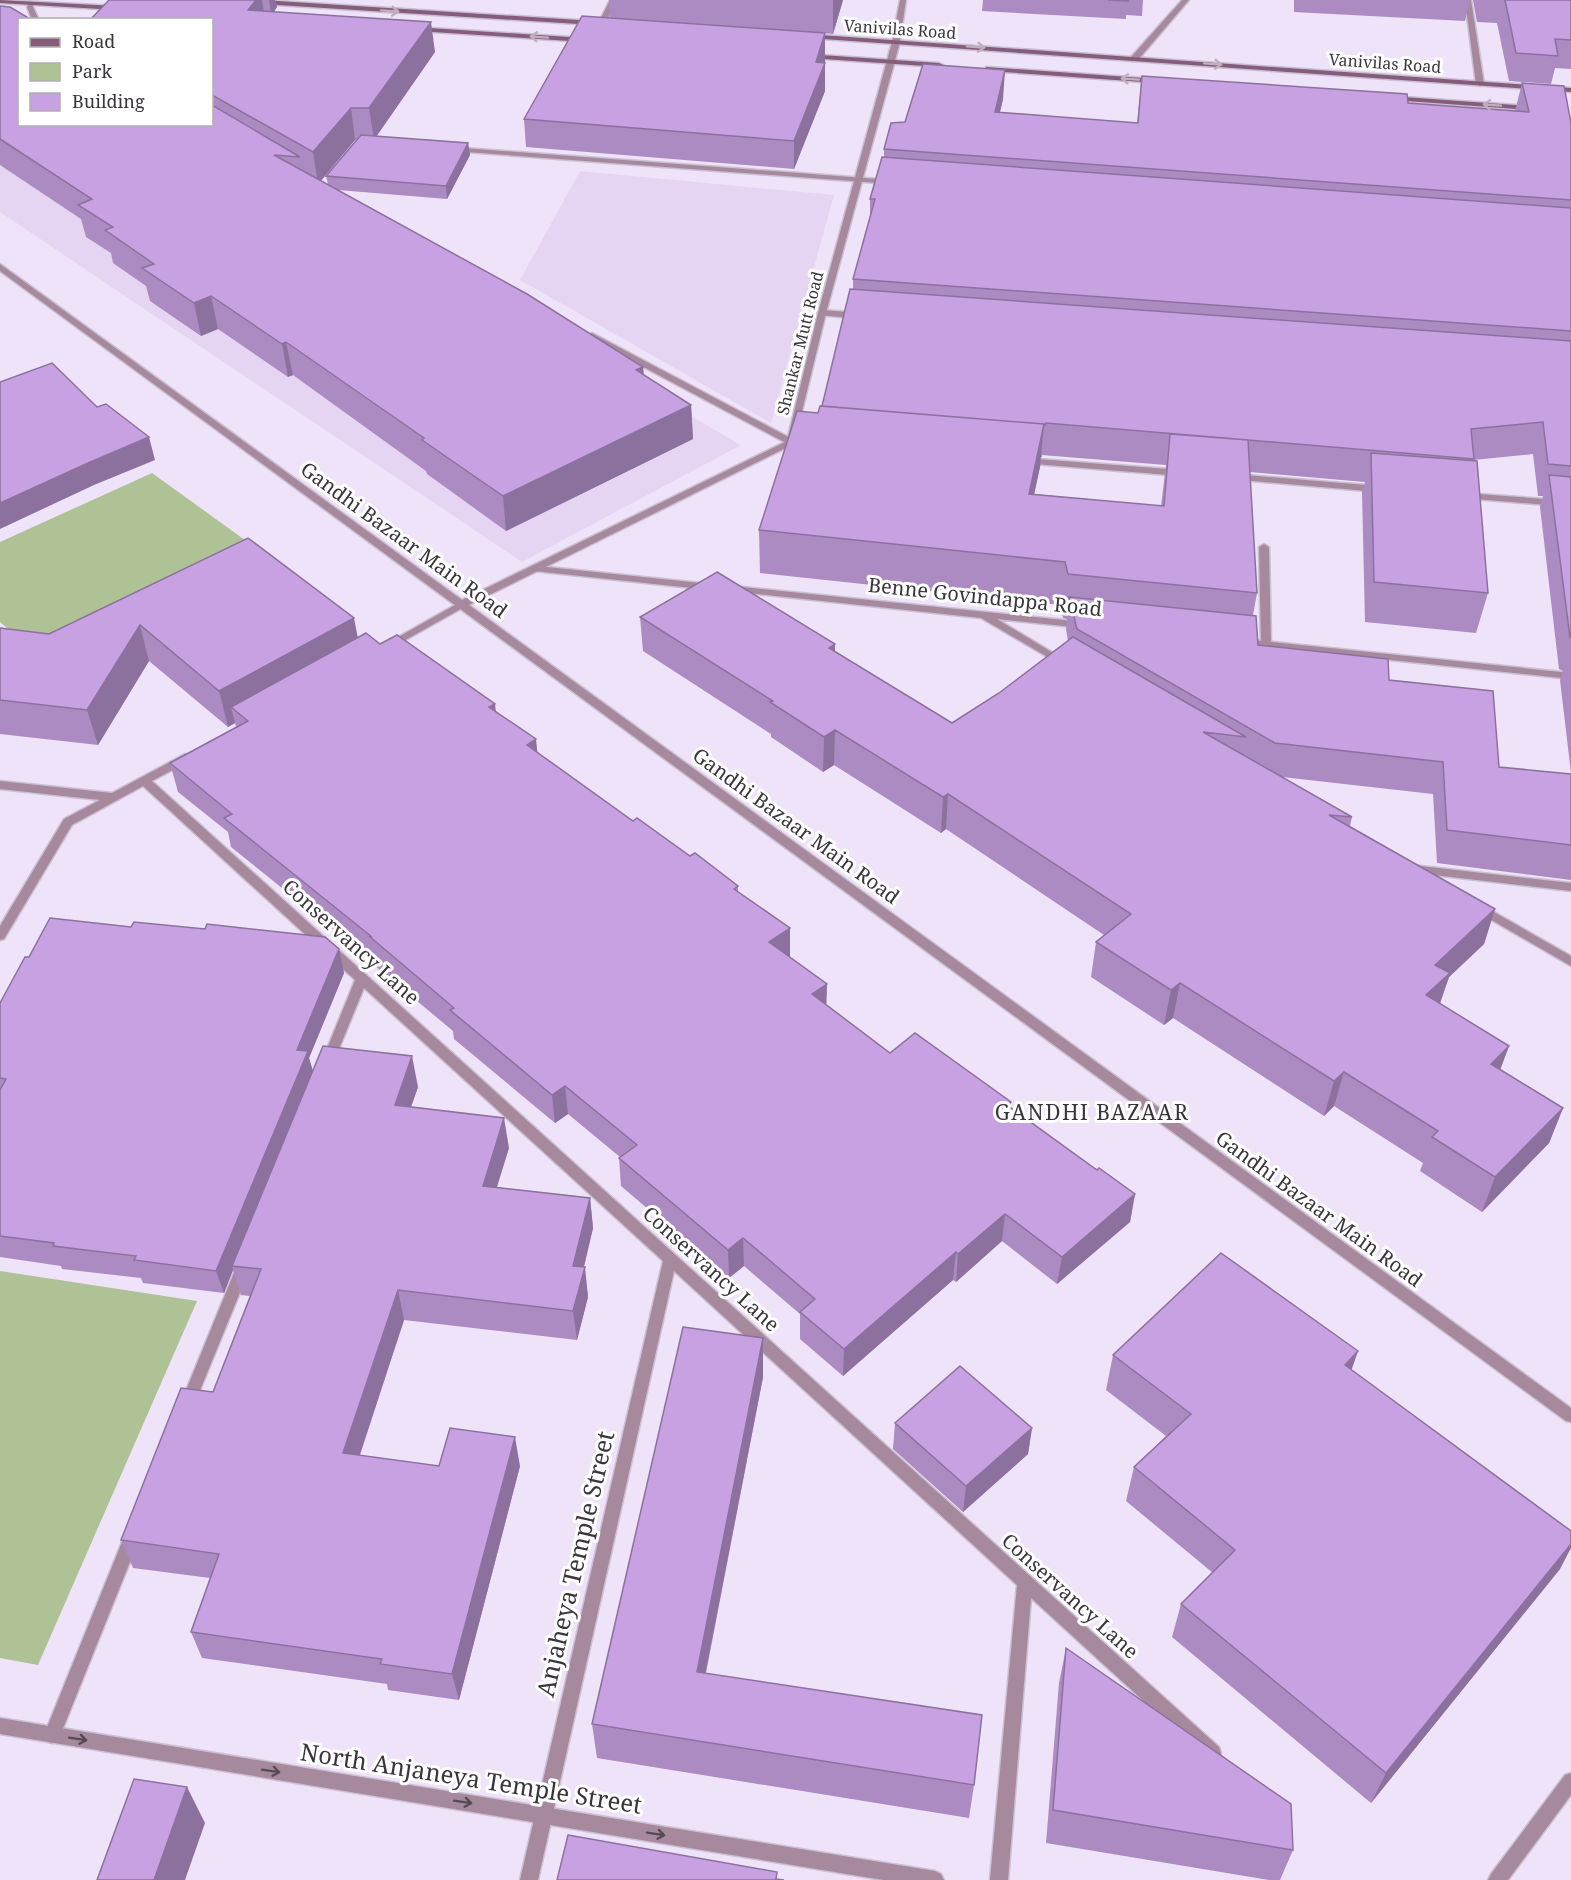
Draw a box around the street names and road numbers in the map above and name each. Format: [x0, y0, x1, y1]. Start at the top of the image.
street label: Vanivilas Road [843, 14, 957, 44]
street label: Vanivilas Road [1328, 48, 1442, 78]
street label: Shankar Mutt Road [771, 269, 829, 417]
street label: Gandhi Bazaar Main Road [295, 455, 513, 624]
street label: Benne Govindappa Road [867, 571, 1103, 622]
street label: Gandhi Bazaar Main Road [687, 741, 905, 910]
street label: Conservancy Lane [277, 873, 425, 1010]
street label: Gandhi Bazaar Main Road [1210, 1124, 1428, 1293]
street label: Conservancy Lane [637, 1200, 785, 1337]
street label: Anjaheya Temple Street [528, 1428, 621, 1700]
street label: Conservancy Lane [996, 1527, 1144, 1664]
street label: North Anjaneya Temple Street [298, 1734, 644, 1821]

